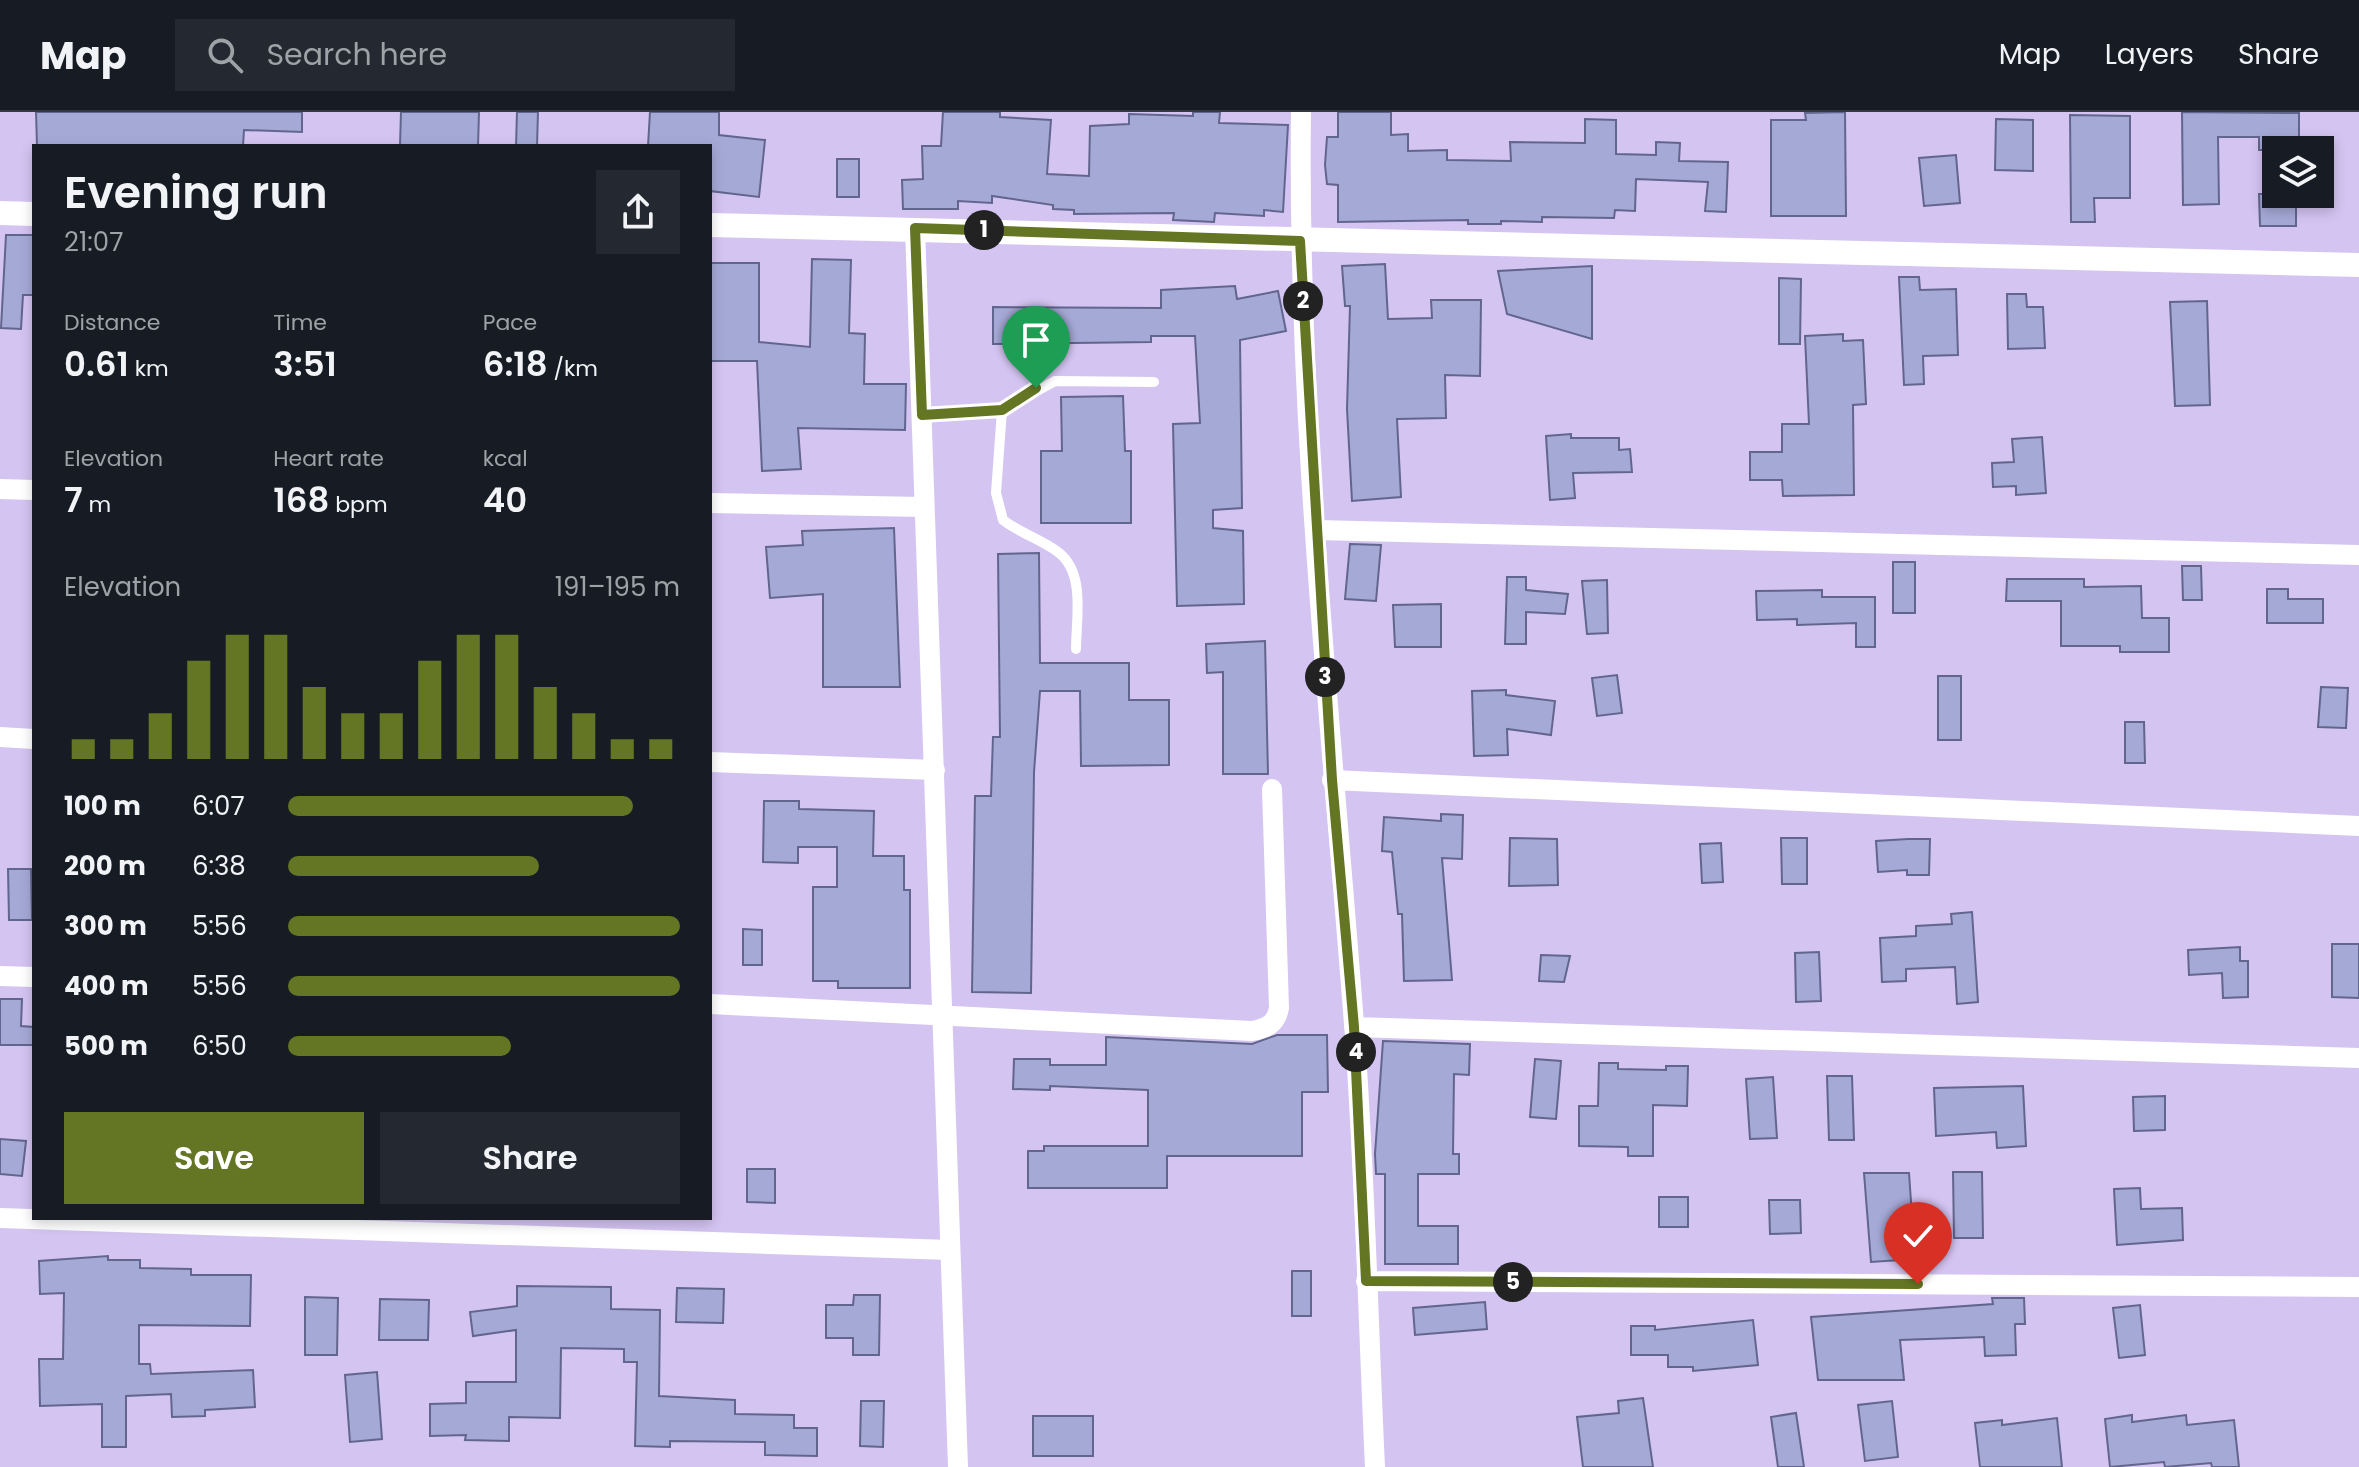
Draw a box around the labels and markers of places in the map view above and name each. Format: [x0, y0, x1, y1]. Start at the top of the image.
pin: 1 [964, 210, 1004, 250]
pin: 2 [1283, 281, 1323, 321]
pin [1002, 306, 1070, 388]
pin: 3 [1305, 657, 1345, 697]
pin: 4 [1336, 1032, 1376, 1072]
pin [1884, 1202, 1952, 1284]
pin: 5 [1493, 1262, 1533, 1302]

